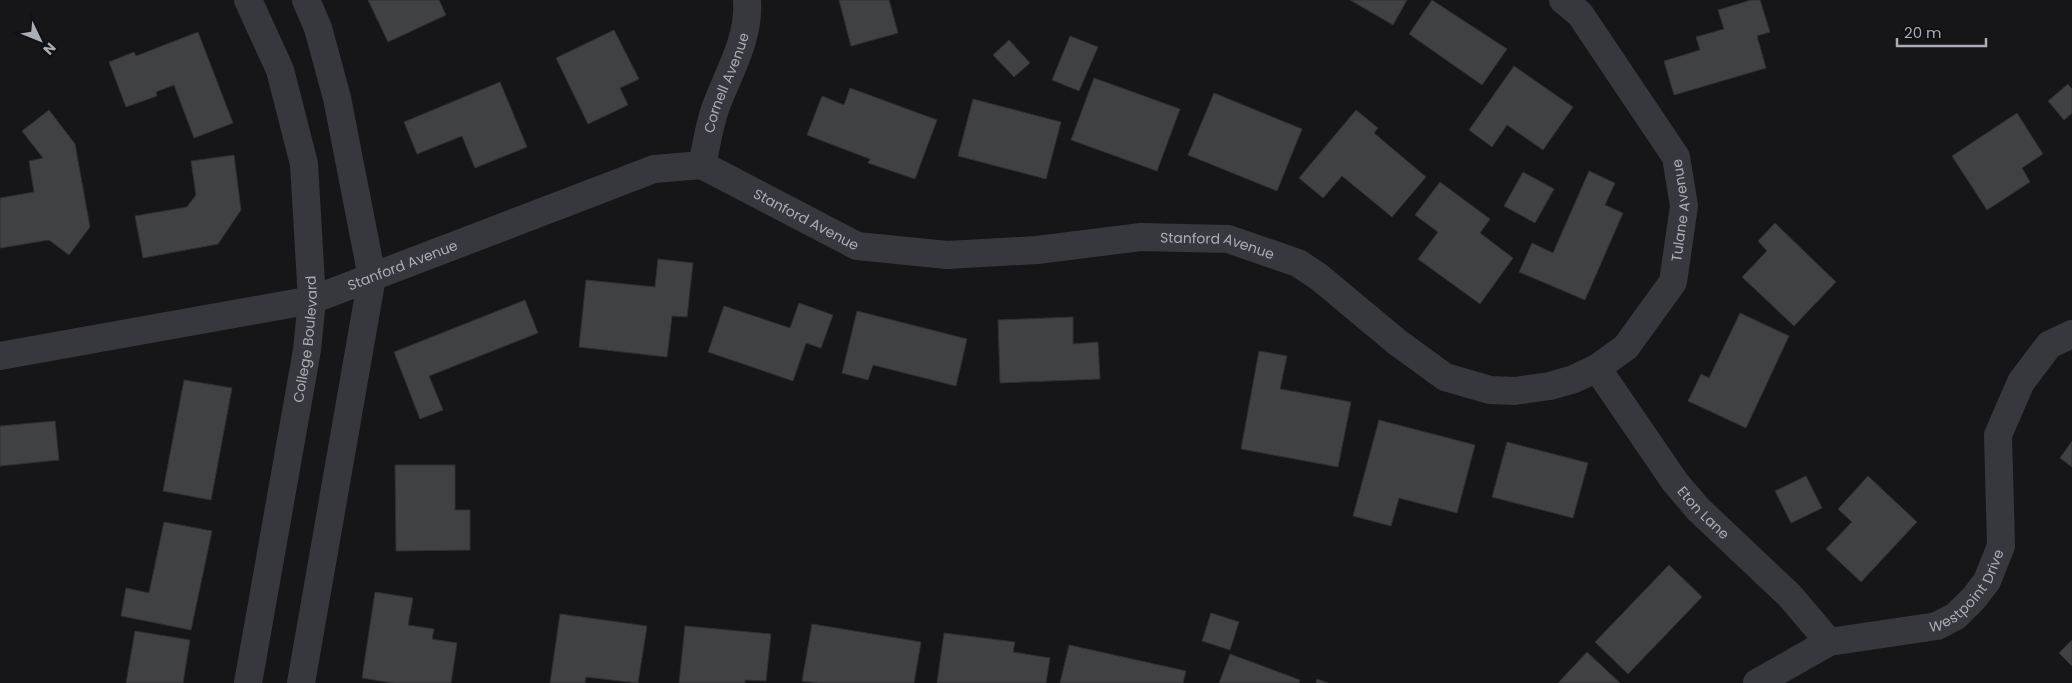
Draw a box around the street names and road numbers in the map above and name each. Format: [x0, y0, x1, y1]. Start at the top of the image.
street label: Cornell Avenue [699, 30, 754, 135]
street label: Tulane Avenue [1666, 157, 1694, 263]
street label: Stanford Avenue [750, 184, 863, 255]
street label: Stanford Avenue [1160, 227, 1277, 264]
street label: Stanford Avenue [345, 235, 461, 295]
street label: College Boulevard [288, 275, 322, 404]
street label: Eton Lane [1673, 482, 1734, 544]
street label: Westpoint Drive [1928, 546, 2009, 637]

